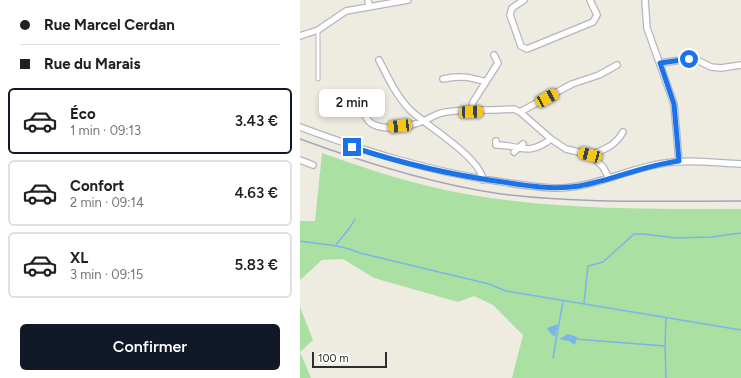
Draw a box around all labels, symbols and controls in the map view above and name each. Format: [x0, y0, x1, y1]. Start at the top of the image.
text: Rue Marcel Cerdan [44, 16, 175, 34]
route start [680, 50, 698, 68]
text: Rue du Marais [44, 55, 141, 73]
car [534, 87, 560, 109]
callout: 2 min [319, 89, 385, 117]
text: 2 min [336, 95, 368, 110]
icon: car [22, 103, 58, 139]
text: Éco [70, 105, 96, 123]
car [459, 106, 483, 118]
text: 3.43 € [235, 112, 278, 130]
car [387, 119, 413, 133]
text: 1 min · 09:13 [70, 123, 141, 138]
route end [343, 138, 361, 156]
car [577, 146, 603, 164]
icon: car [22, 175, 58, 211]
text: Confort [70, 177, 124, 195]
text: 4.63 € [234, 184, 278, 202]
text: 2 min · 09:14 [70, 195, 144, 210]
icon: car [22, 247, 58, 283]
text: XL [70, 249, 88, 267]
text: 5.83 € [235, 256, 278, 274]
text: 3 min · 09:15 [70, 267, 143, 282]
button: Confirmer [20, 324, 280, 370]
scale bar [312, 350, 387, 369]
text: 100 m [318, 352, 349, 365]

